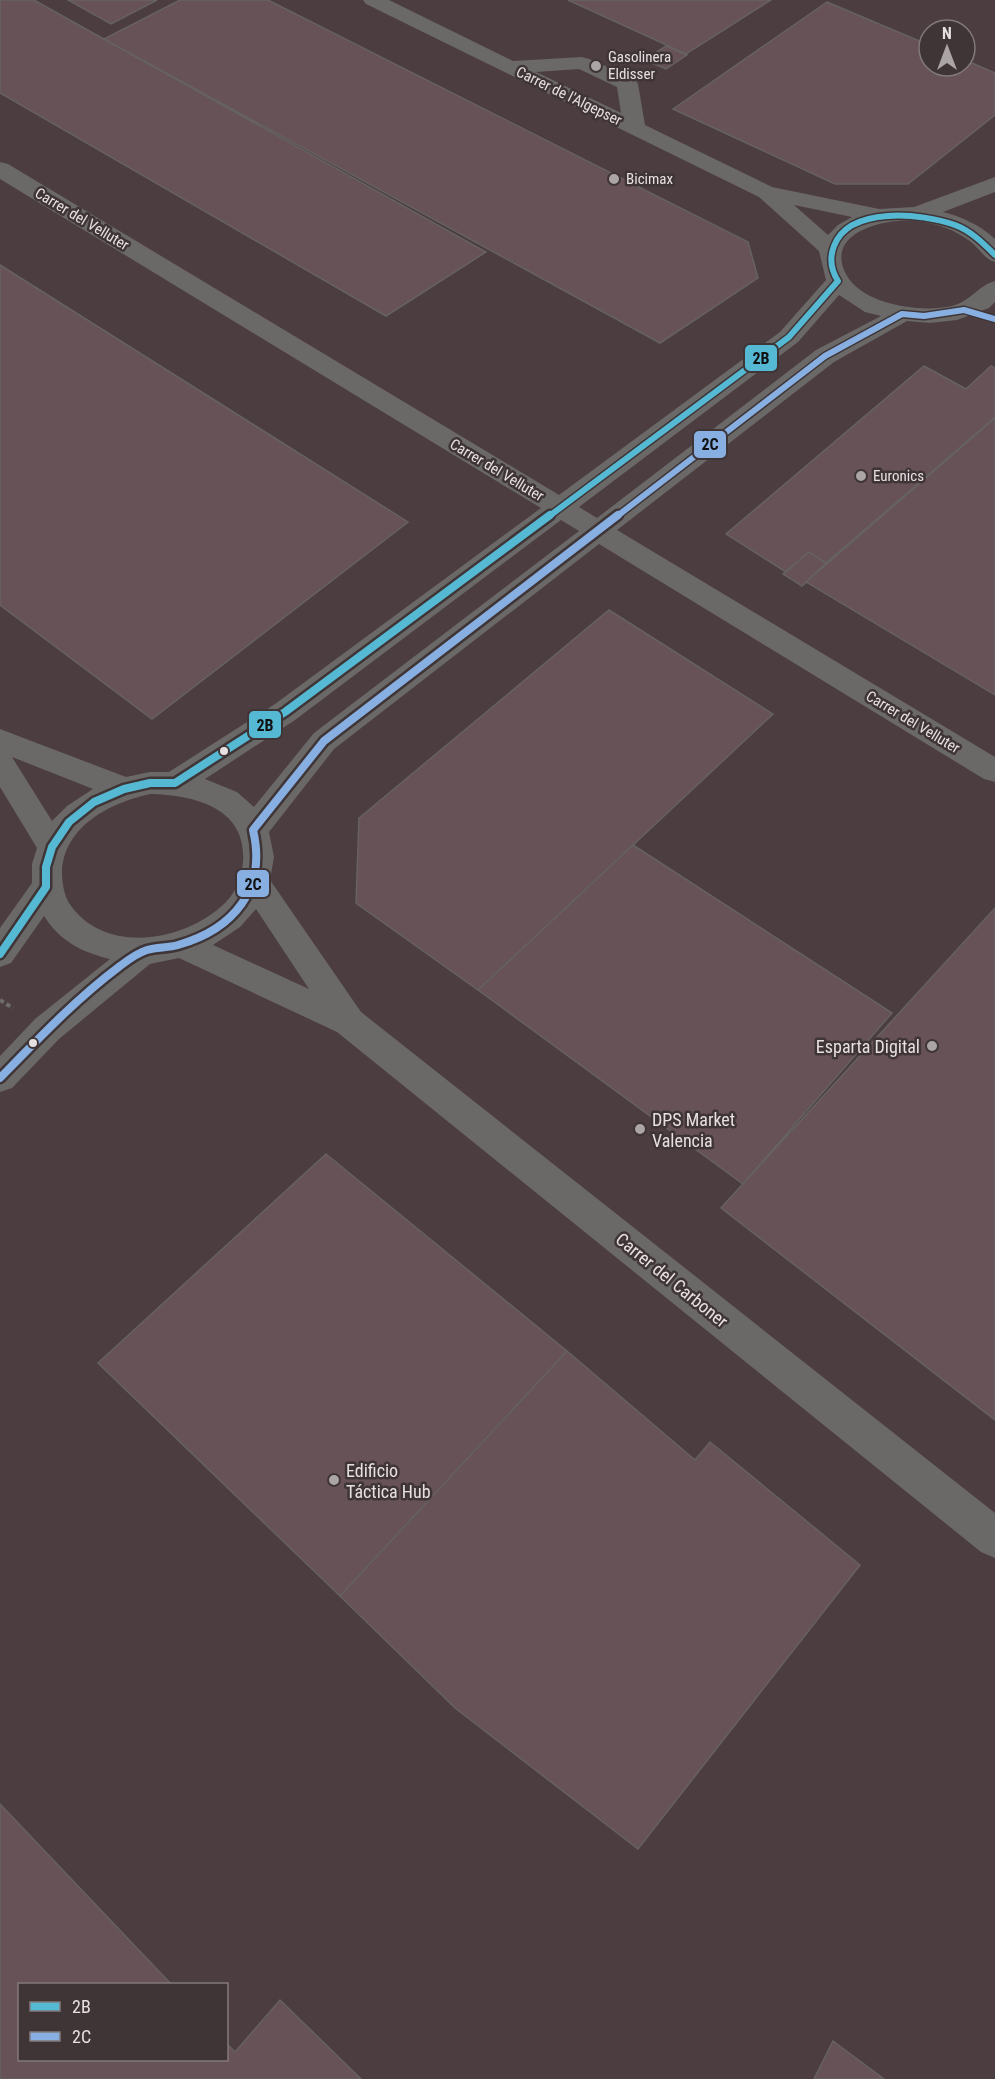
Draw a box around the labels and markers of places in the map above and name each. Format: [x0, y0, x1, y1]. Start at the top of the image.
place label: Gasolinera Eldisser [608, 48, 671, 83]
marker: Gasolinera Eldisser [589, 59, 603, 73]
place label: Bicimax [626, 170, 673, 188]
marker: Bicimax [607, 172, 621, 186]
place label: Euronics [873, 467, 924, 485]
marker: Euronics [854, 469, 868, 483]
unlabelled marker [218, 745, 230, 757]
place label: Esparta Digital [816, 1036, 920, 1057]
unlabelled marker [27, 1037, 39, 1049]
marker: Esparta Digital [925, 1039, 939, 1053]
place label: DPS Market Valencia [652, 1109, 735, 1151]
marker: DPS Market Valencia [633, 1122, 647, 1136]
place label: Edificio Táctica Hub [346, 1460, 431, 1502]
marker: Edificio Táctica Hub [327, 1473, 341, 1487]

